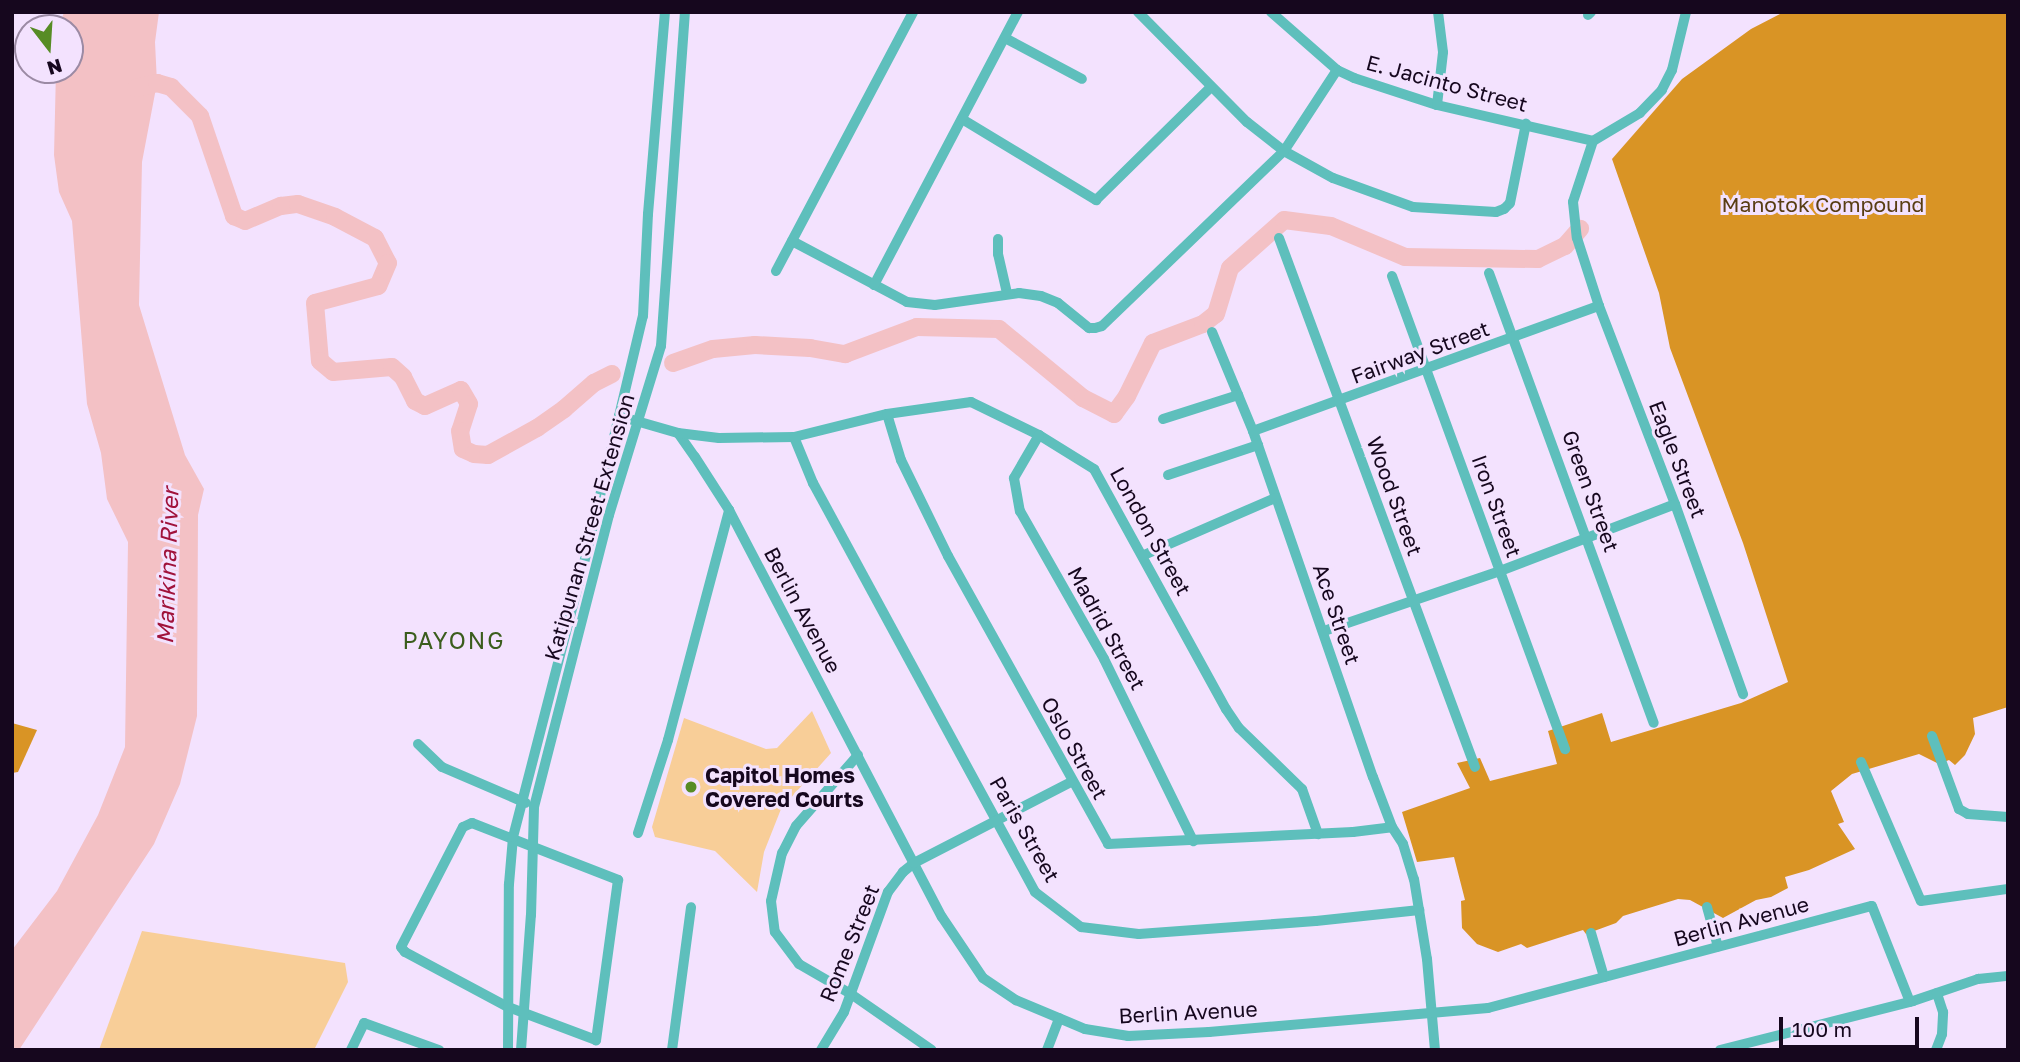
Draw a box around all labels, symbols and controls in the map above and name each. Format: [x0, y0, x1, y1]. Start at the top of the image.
north arrow [14, 14, 84, 84]
street label: E. Jacinto Street [1364, 49, 1530, 117]
text: N [44, 55, 65, 81]
park label: Manotok Compound [1721, 191, 1925, 217]
street label: Fairway Street [1347, 315, 1493, 389]
street label: Katipunan Street Extension [539, 391, 639, 663]
street label: Eagle Street [1644, 397, 1712, 521]
street label: Green Street [1557, 427, 1625, 555]
street label: Wood Street [1362, 433, 1428, 559]
street label: Iron Street [1467, 451, 1527, 561]
street label: London Street [1105, 462, 1197, 600]
water label: Marikina River [150, 487, 184, 645]
street label: Berlin Avenue [759, 543, 847, 677]
street label: Ace Street [1308, 560, 1366, 668]
street label: Madrid Street [1063, 562, 1151, 694]
district label: PAYONG [403, 626, 505, 654]
street label: Oslo Street [1037, 692, 1113, 804]
place label: Capitol Homes Covered Courts [705, 762, 864, 812]
street label: Paris Street [985, 772, 1065, 886]
marker: Capitol Homes Covered Courts [683, 779, 699, 795]
street label: Rome Street [814, 880, 884, 1006]
street label: Berlin Avenue [1671, 891, 1811, 951]
street label: Berlin Avenue [1118, 996, 1258, 1028]
scale bar [1782, 1002, 1922, 1046]
text: 100 m [1792, 1016, 1852, 1042]

